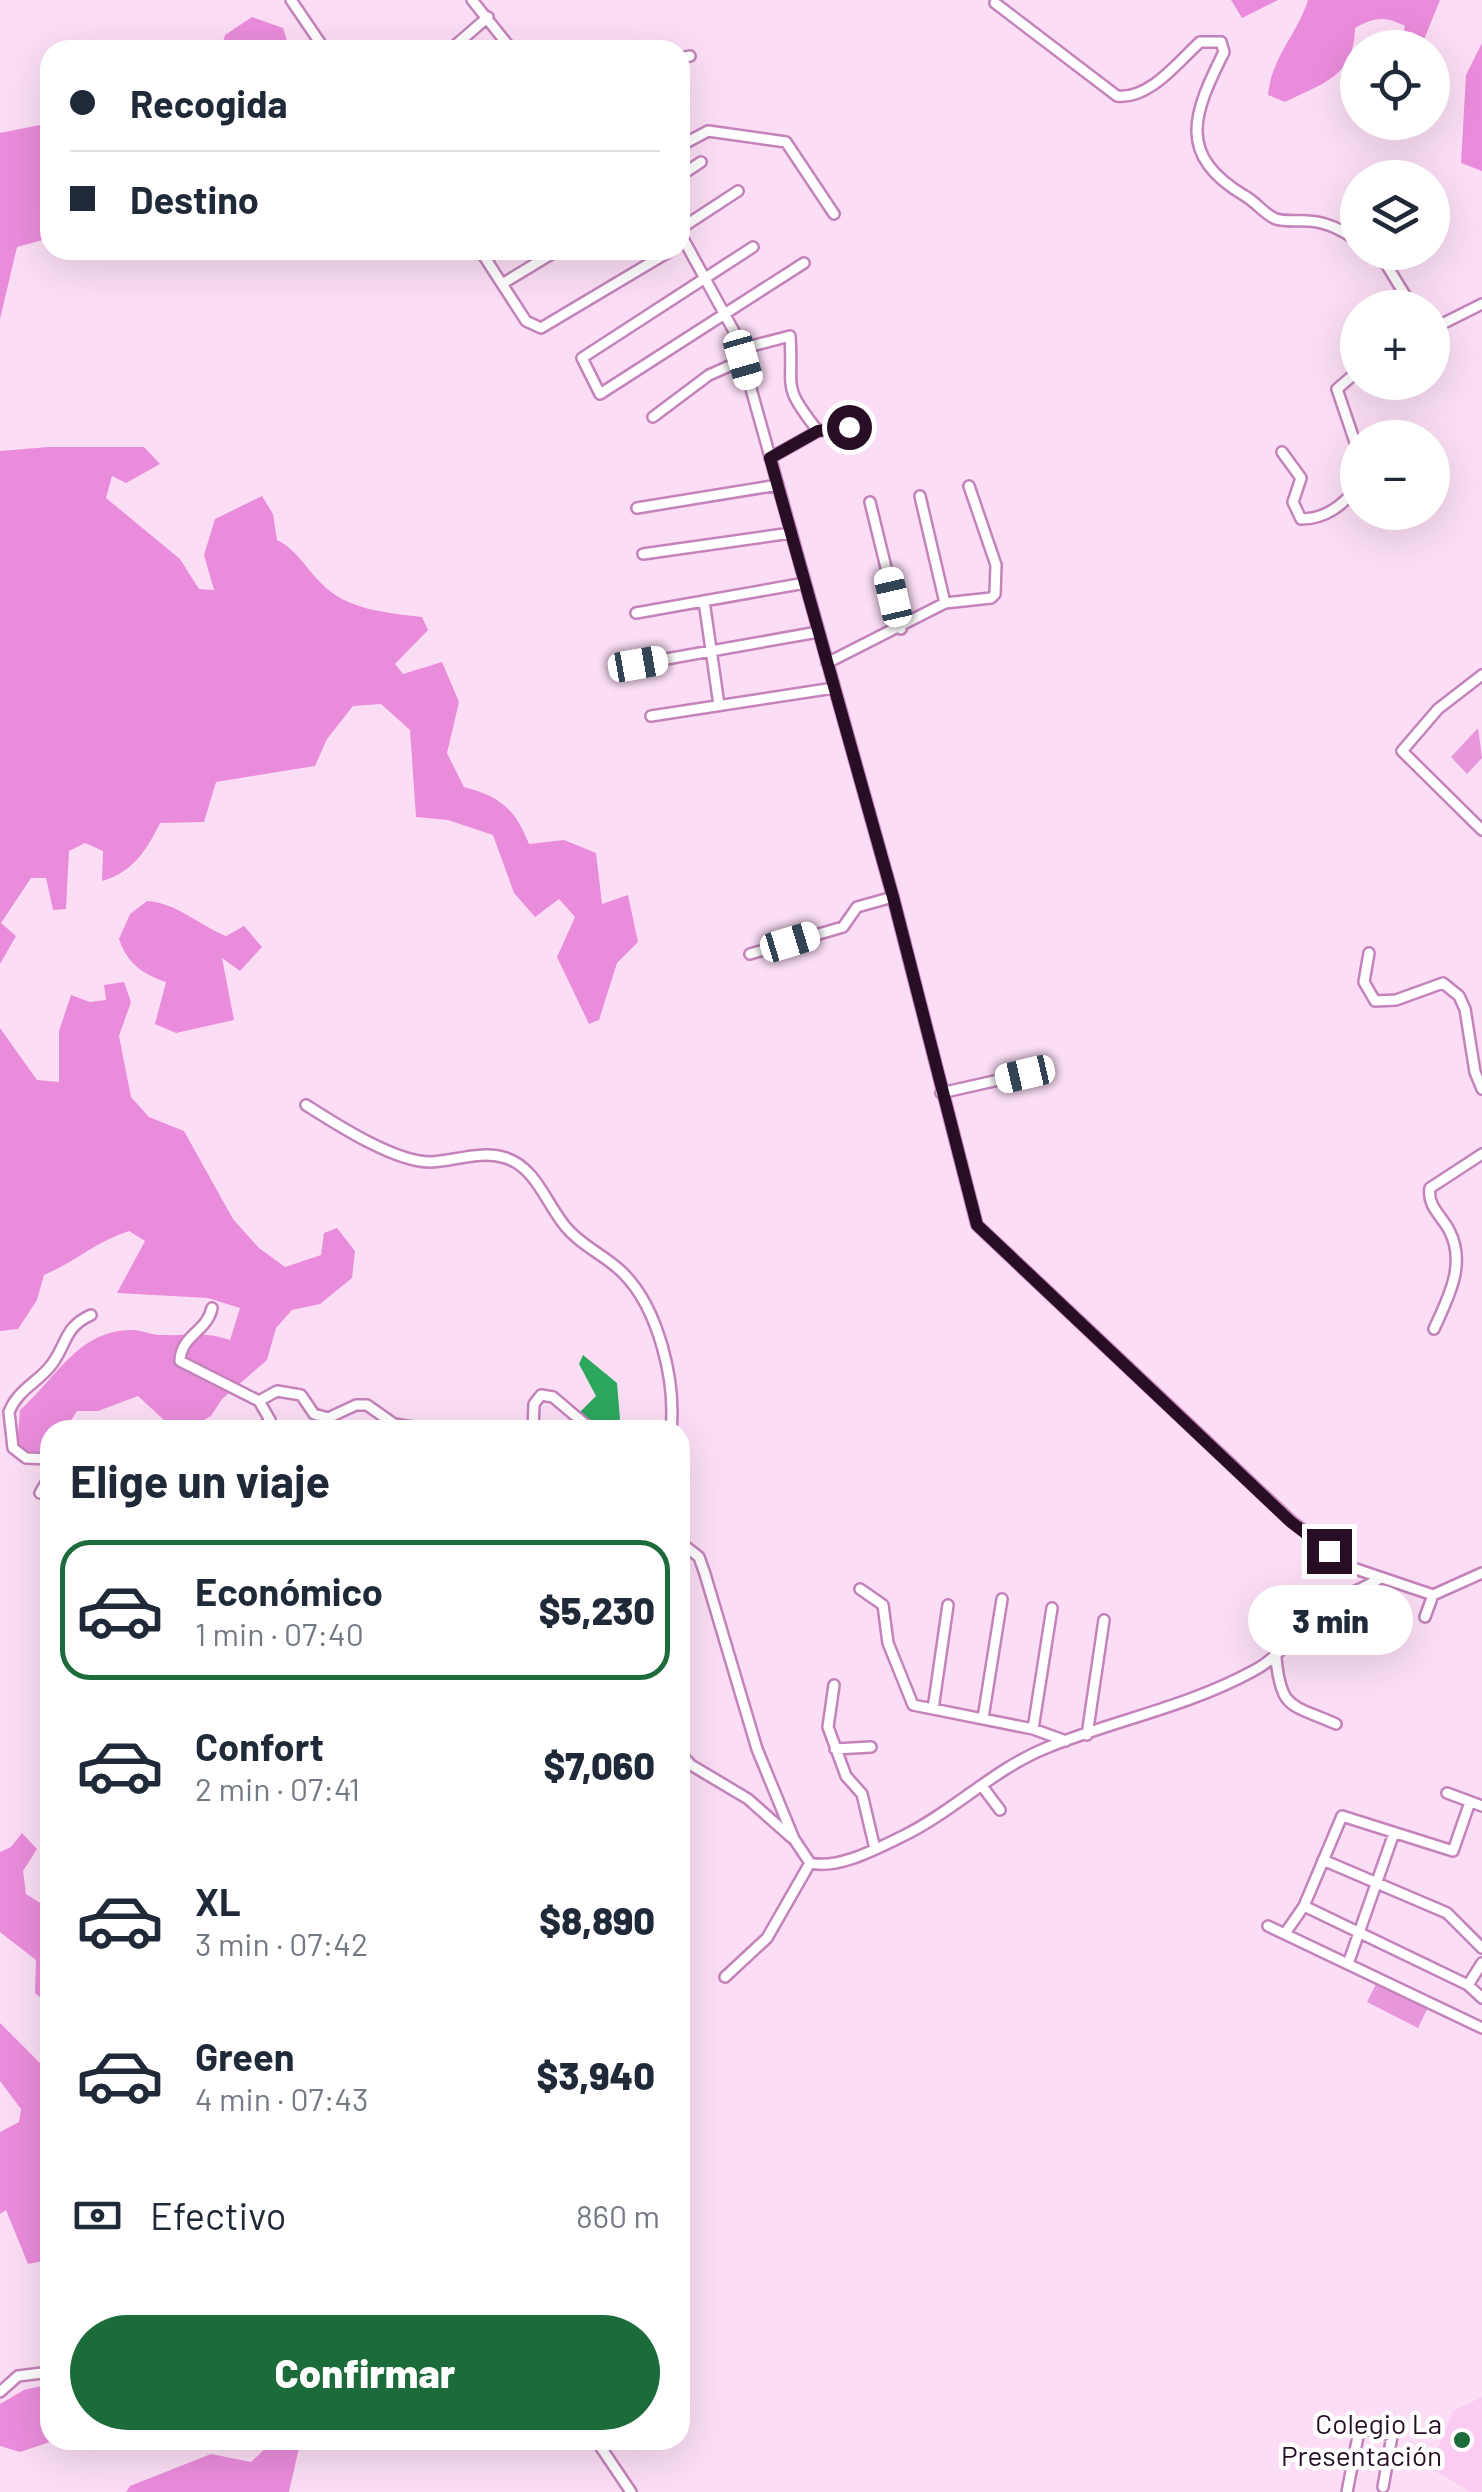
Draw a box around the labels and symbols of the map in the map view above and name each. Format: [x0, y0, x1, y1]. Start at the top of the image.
car [720, 327, 766, 393]
route start [827, 405, 872, 450]
car [872, 564, 914, 630]
car [606, 644, 670, 684]
car [757, 919, 823, 965]
car [992, 1053, 1058, 1095]
route end [1307, 1529, 1352, 1574]
callout: 3 min [1246, 1586, 1412, 1656]
place label: Colegio La Presentación [1281, 2406, 1442, 2472]
marker: Colegio La Presentación [1451, 2429, 1473, 2451]

